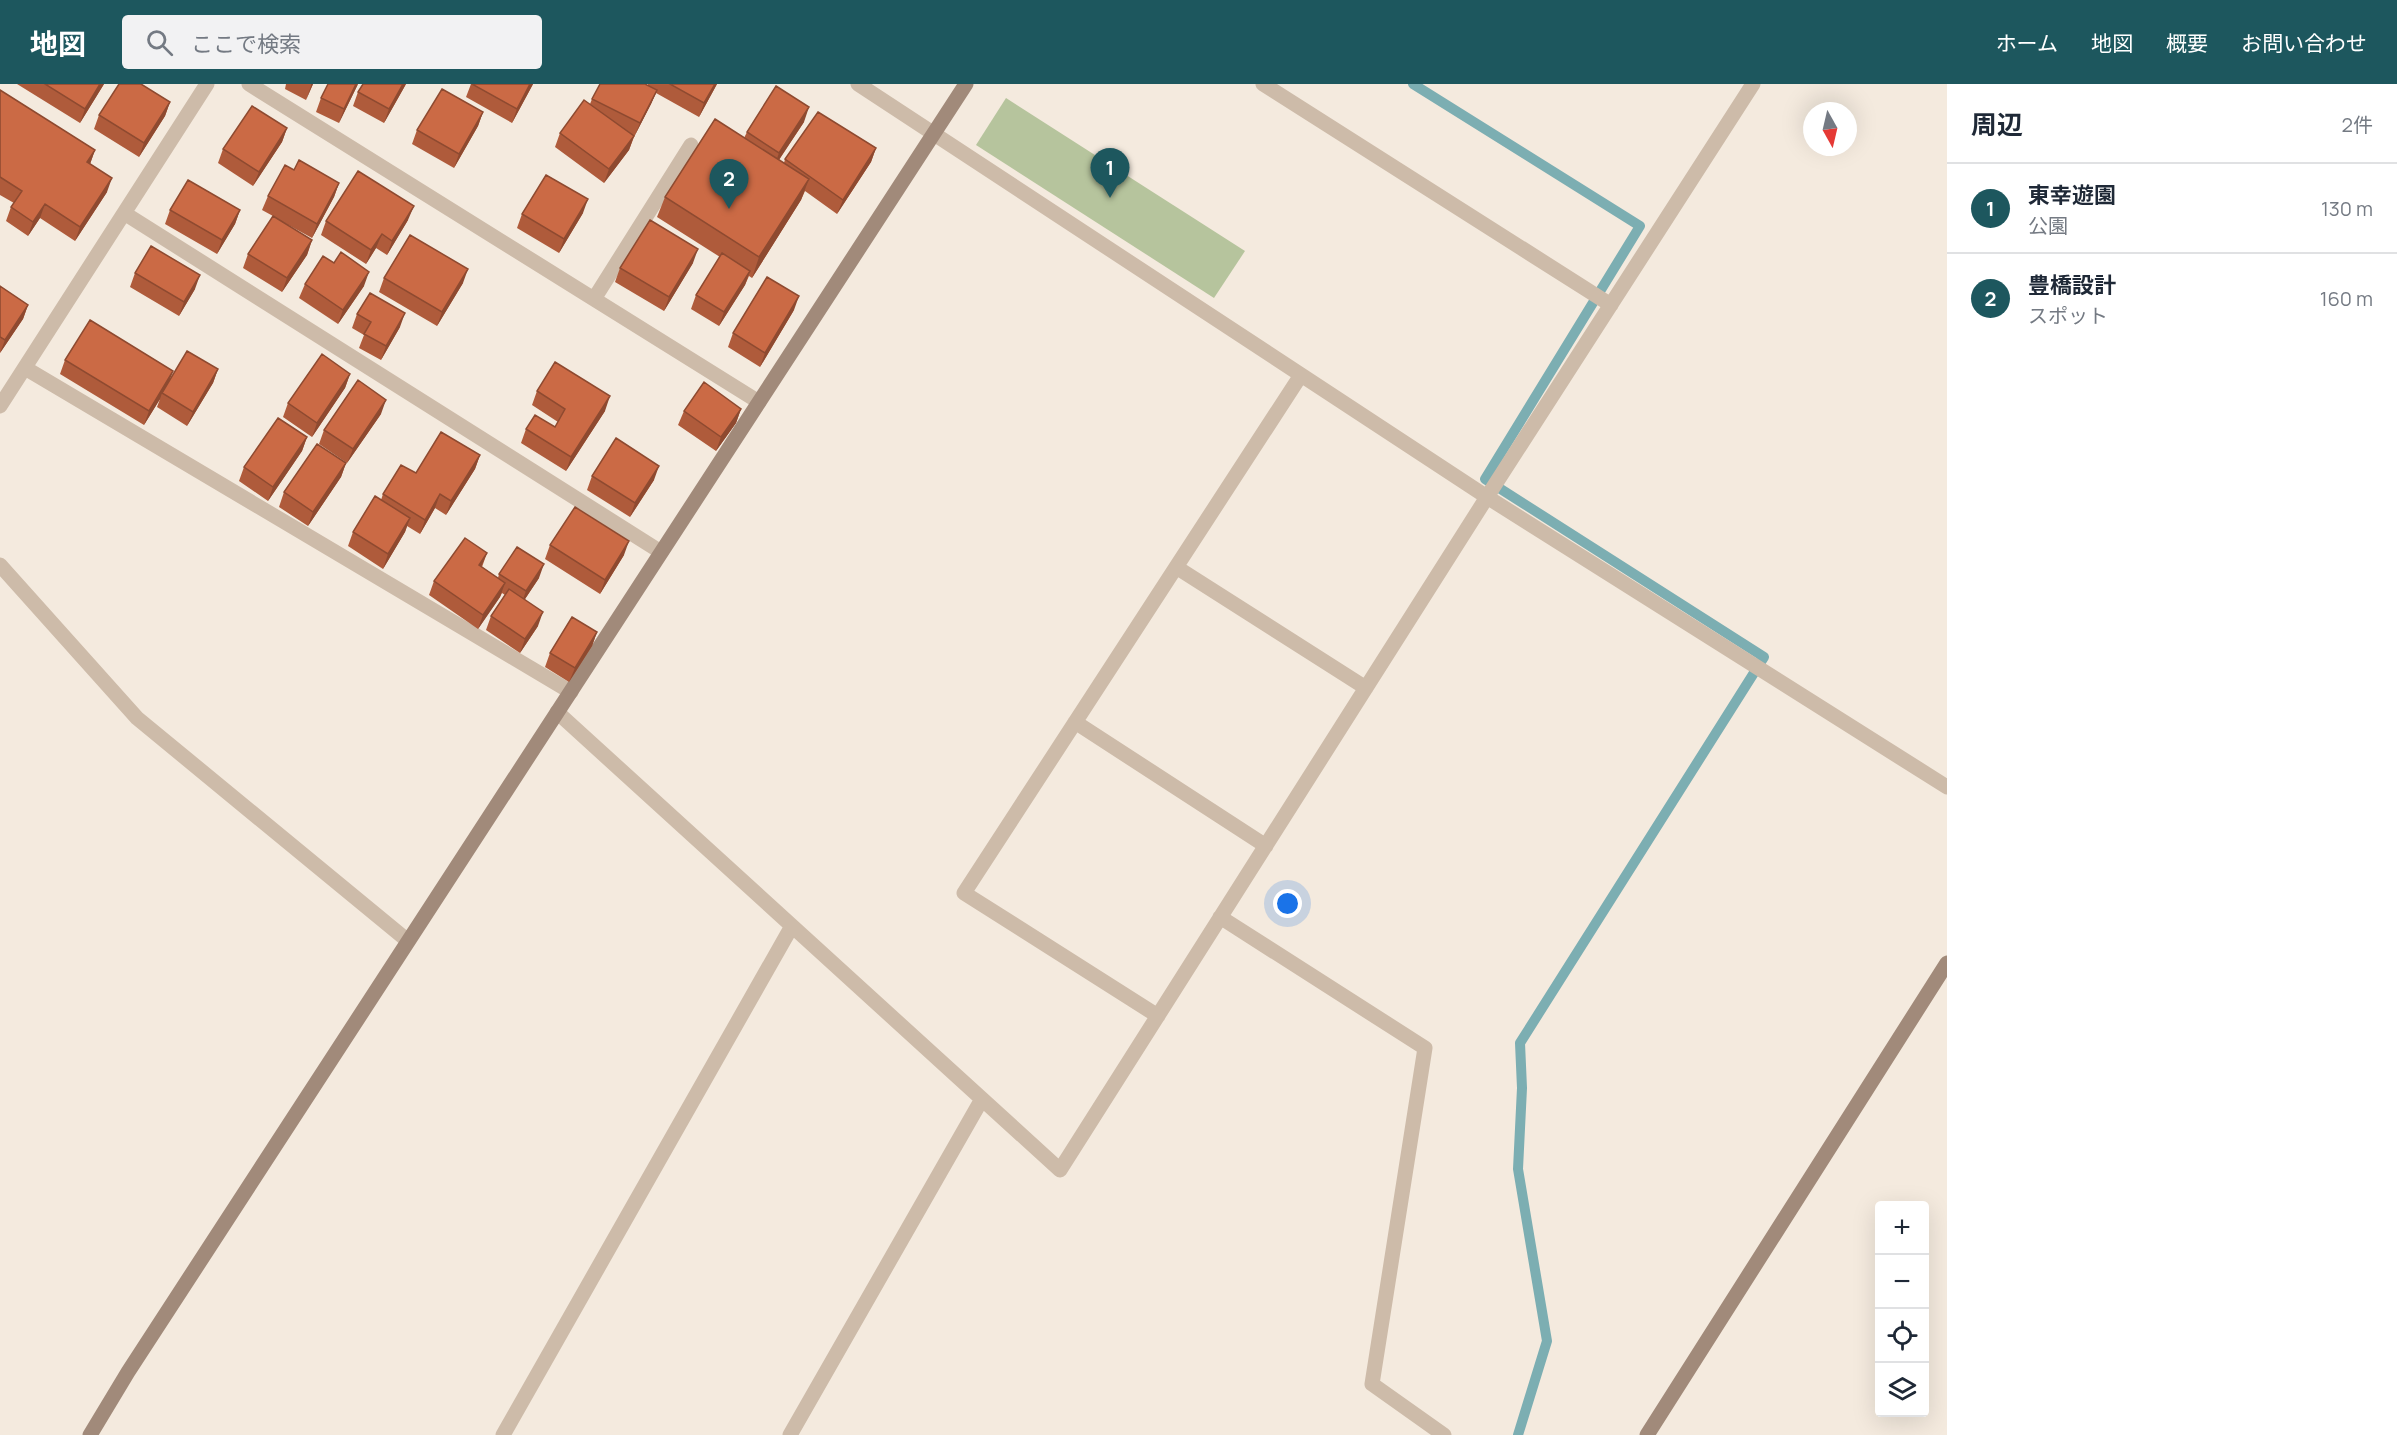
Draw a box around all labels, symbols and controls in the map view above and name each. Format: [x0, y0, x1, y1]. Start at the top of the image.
search box [122, 15, 542, 69]
text: 地図 [30, 24, 86, 62]
icon: search [143, 26, 176, 59]
text: ここで検索 [191, 29, 301, 59]
text: ホーム [1996, 29, 2058, 57]
text: 地図 [2091, 29, 2133, 57]
text: 概要 [2166, 29, 2208, 57]
text: お問い合わせ [2241, 29, 2367, 57]
north arrow [1803, 102, 1857, 156]
text: 周辺 [1971, 106, 2023, 142]
text: 2件 [2342, 111, 2373, 138]
pin: 1 [1090, 148, 1130, 198]
pin: 2 [710, 160, 748, 209]
text: 東幸遊園 [2028, 180, 2116, 210]
text: 1 [1986, 195, 1995, 222]
text: 130 m [2321, 195, 2373, 222]
text: 公園 [2028, 212, 2068, 239]
text: 豊橋設計 [2028, 270, 2116, 300]
text: 2 [1985, 285, 1996, 312]
text: 160 m [2320, 285, 2373, 312]
text: スポット [2028, 302, 2108, 329]
your location [1273, 889, 1302, 918]
map controls [1875, 1201, 1929, 1417]
button: + [1875, 1201, 1929, 1255]
button: − [1875, 1255, 1929, 1309]
button: locate [1875, 1309, 1929, 1363]
button: layers [1875, 1363, 1929, 1417]

